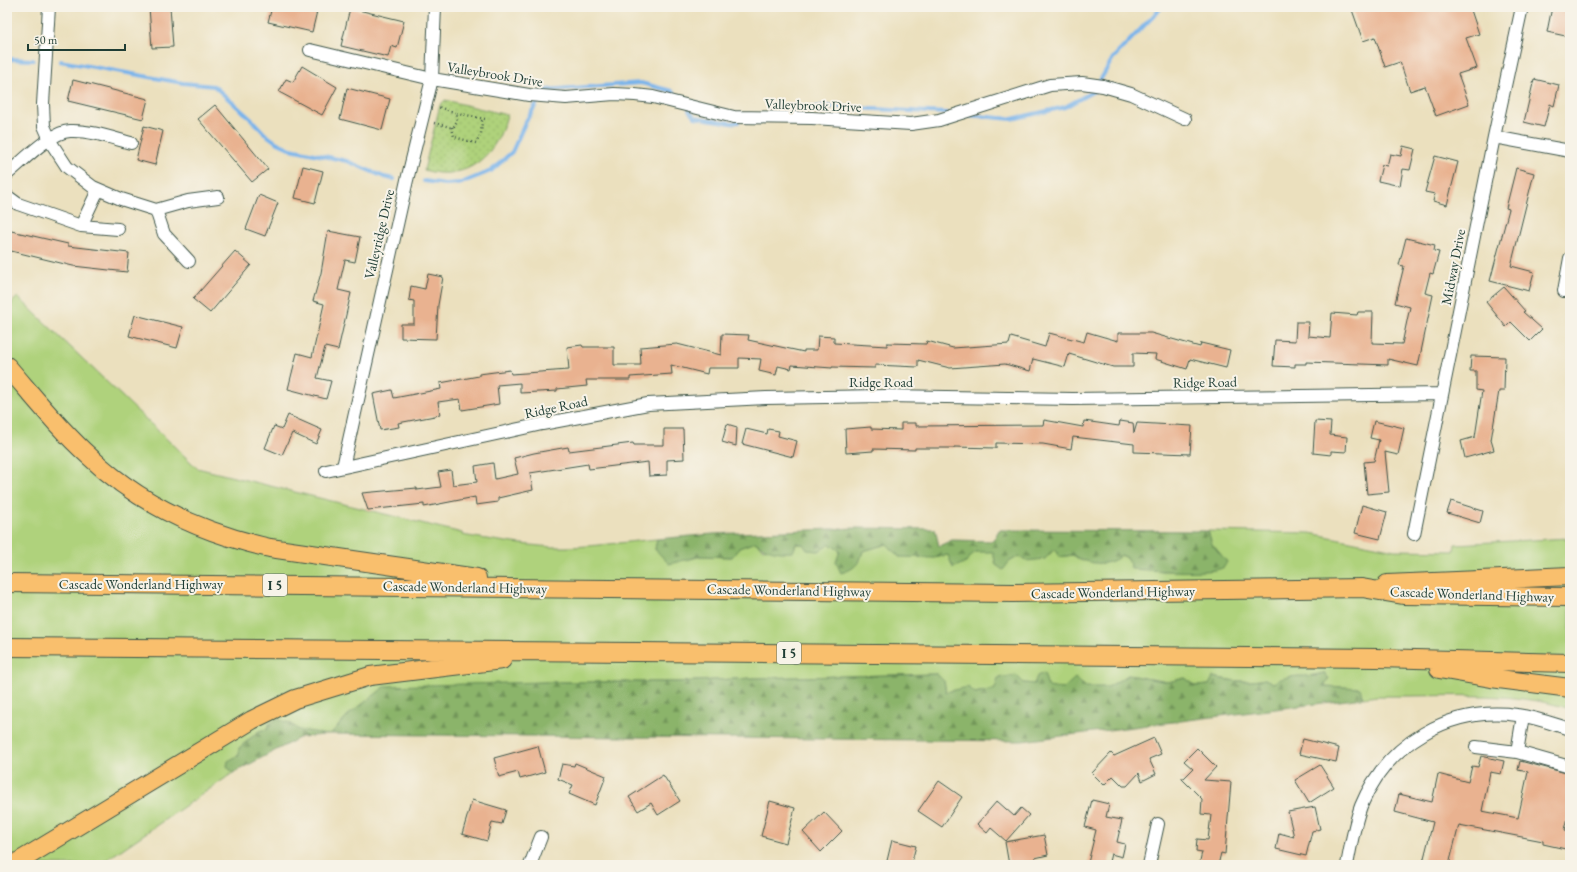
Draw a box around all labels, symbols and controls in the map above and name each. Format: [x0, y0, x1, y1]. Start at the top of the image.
scale bar [28, 26, 125, 52]
text: 50 m [34, 32, 58, 48]
street label: Valleybrook Drive [446, 58, 545, 91]
street label: Valleybrook Drive [764, 94, 862, 116]
street label: Valleyridge Drive [360, 187, 398, 281]
street label: Midway Drive [1437, 227, 1469, 306]
street label: Ridge Road [1173, 372, 1238, 392]
street label: Ridge Road [849, 373, 914, 391]
street label: Ridge Road [523, 391, 590, 422]
road number: I 5 [263, 574, 287, 596]
street label: Cascade Wonderland Highway [59, 575, 224, 593]
street label: Cascade Wonderland Highway [383, 577, 548, 597]
street label: Cascade Wonderland Highway [707, 580, 872, 600]
street label: Cascade Wonderland Highway [1031, 582, 1196, 602]
street label: Cascade Wonderland Highway [1390, 582, 1555, 606]
road number: I 5 [777, 642, 801, 664]

